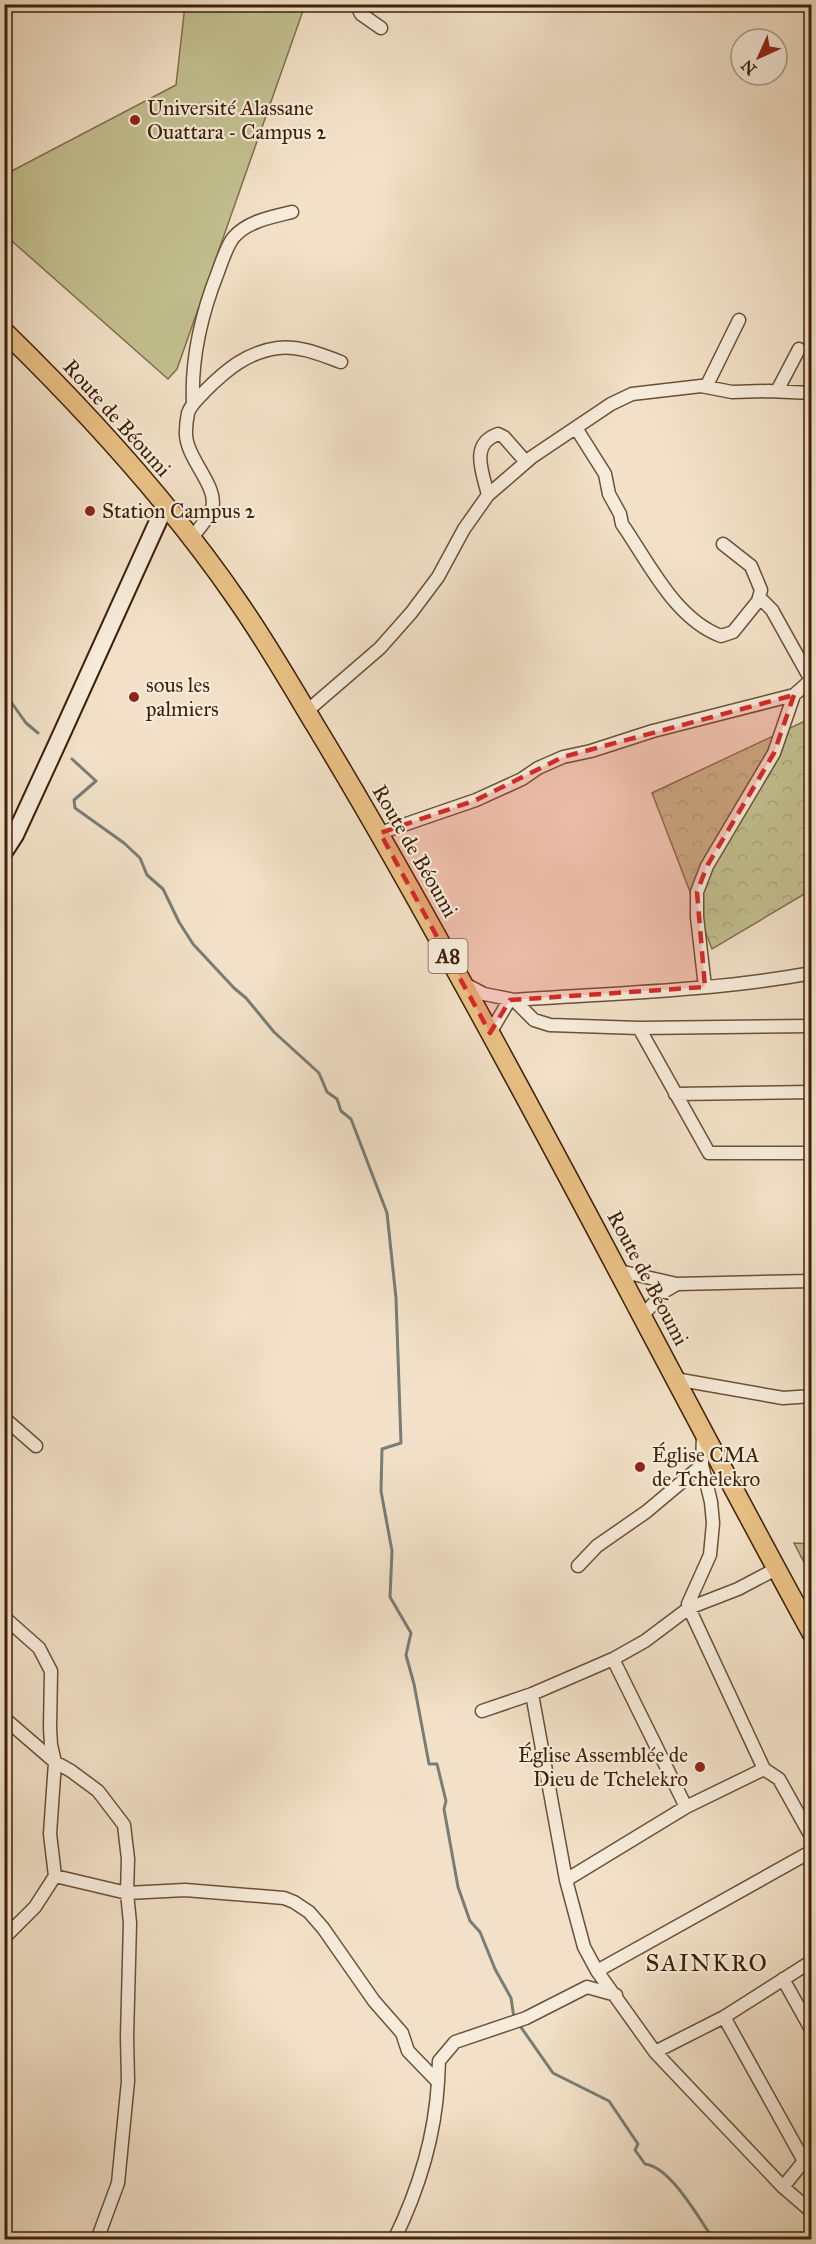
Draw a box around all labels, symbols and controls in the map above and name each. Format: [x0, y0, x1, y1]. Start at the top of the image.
north arrow [729, 27, 789, 87]
text: N [737, 55, 760, 79]
place label: Université Alassane Ouattara - Campus 2 [147, 95, 327, 145]
marker: Université Alassane Ouattara - Campus 2 [128, 113, 142, 127]
street label: Route de Béoumi [57, 354, 177, 482]
place label: Station Campus 2 [102, 498, 256, 524]
marker: Station Campus 2 [83, 504, 97, 518]
place label: sous les palmiers [145, 672, 219, 722]
marker: sous les palmiers [127, 690, 141, 704]
street label: Route de Béoumi [366, 780, 464, 922]
road number: A8 [428, 939, 468, 973]
street label: Route de Béoumi [602, 1206, 695, 1350]
place label: Église CMA de Tchelekro [652, 1441, 761, 1492]
marker: Église CMA de Tchelekro [633, 1460, 647, 1474]
place label: Église Assemblée de Dieu de Tchelekro [518, 1741, 688, 1792]
marker: Église Assemblée de Dieu de Tchelekro [693, 1760, 707, 1774]
district label: SAINKRO [646, 1948, 768, 1978]

